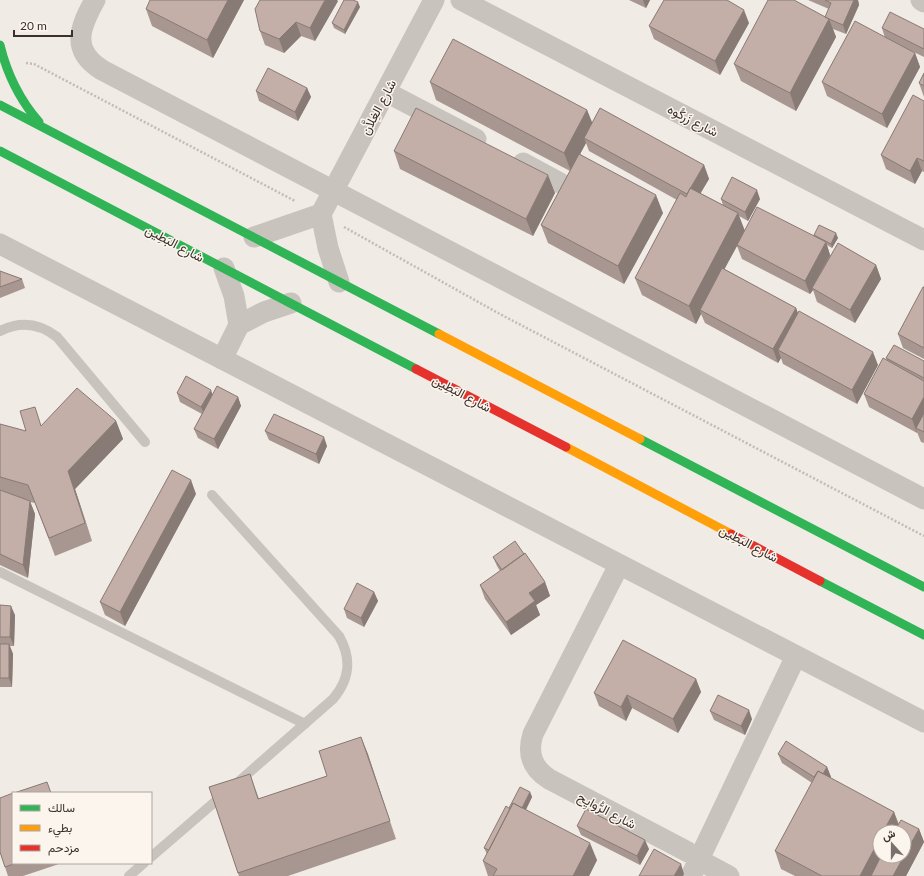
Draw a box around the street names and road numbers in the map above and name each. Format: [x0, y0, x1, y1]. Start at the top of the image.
street label: شارع الغِلاَّن [357, 77, 401, 138]
street label: شارع زَركُوه [664, 100, 721, 141]
street label: شارع البَطِين [142, 221, 207, 267]
street label: شارع البَطِين [429, 371, 494, 417]
street label: شارع البَطِين [716, 521, 781, 567]
street label: شارع الرُّوايِح [574, 788, 639, 835]

